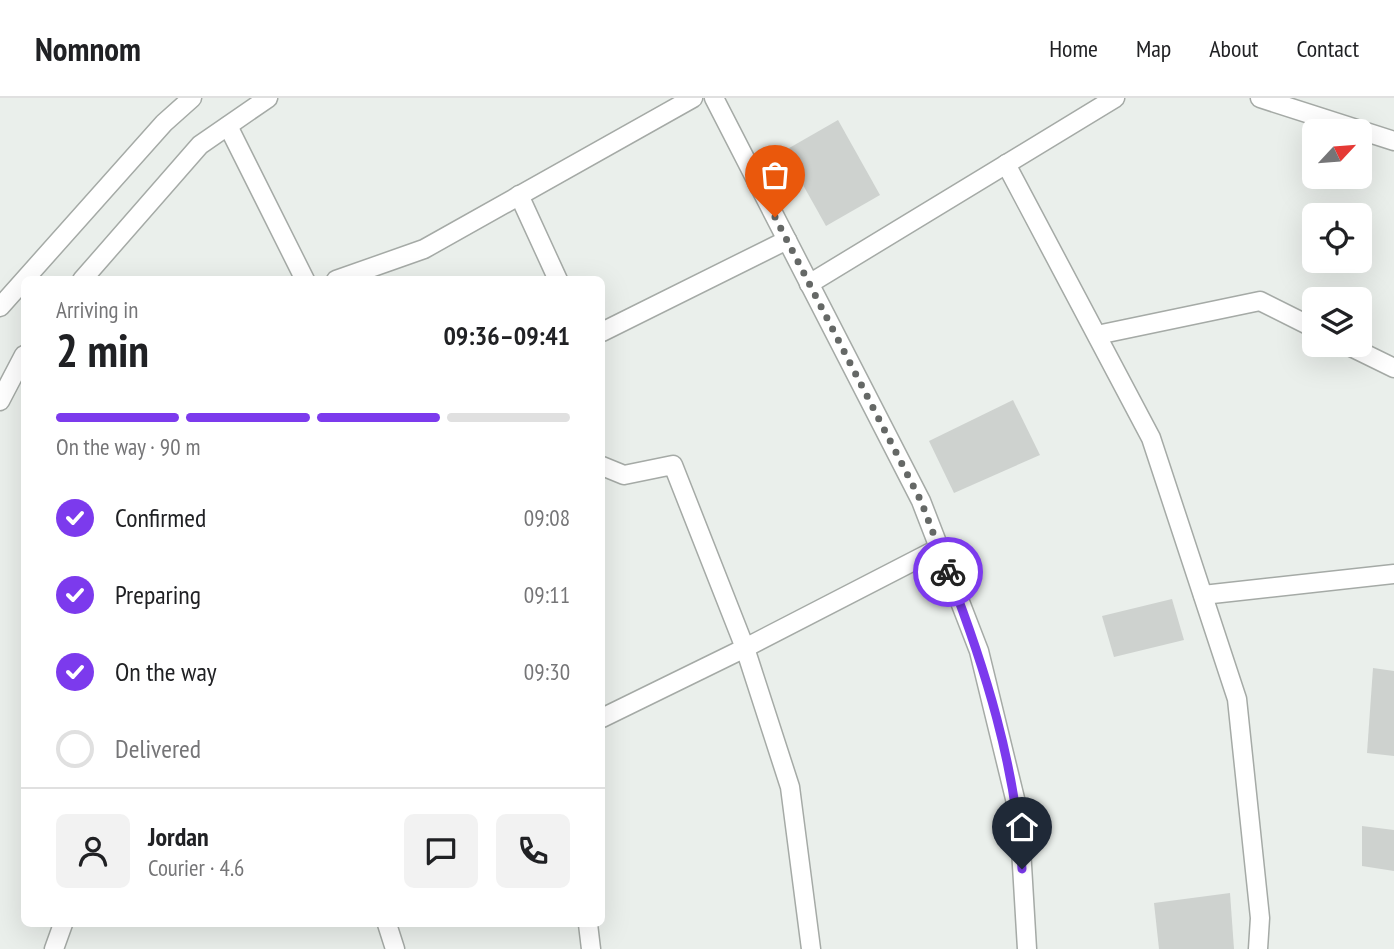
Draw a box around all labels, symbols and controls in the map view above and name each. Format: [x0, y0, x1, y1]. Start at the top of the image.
text: Nomnom [35, 27, 141, 70]
text: Home [1049, 33, 1098, 64]
text: Map [1136, 33, 1171, 64]
text: About [1209, 33, 1258, 64]
text: Contact [1296, 33, 1359, 64]
north arrow [1302, 119, 1372, 189]
map controls [1302, 119, 1372, 357]
pin [745, 145, 805, 217]
icon: bag [756, 156, 794, 194]
button: locate [1302, 203, 1372, 273]
button: layers [1302, 287, 1372, 357]
text: Arriving in [56, 295, 138, 324]
text: 09:36–09:41 [443, 319, 570, 352]
text: 2 min [56, 320, 149, 380]
text: On the way · 90 m [56, 432, 200, 461]
icon: check [56, 499, 94, 537]
text: Confirmed [115, 501, 206, 534]
text: 09:08 [524, 503, 570, 532]
courier [913, 537, 983, 607]
icon: bike [929, 553, 967, 591]
icon: check [56, 576, 94, 614]
text: Preparing [115, 578, 201, 611]
text: 09:11 [524, 580, 570, 609]
icon: check [56, 653, 94, 691]
text: On the way [115, 655, 217, 688]
text: 09:30 [524, 657, 570, 686]
text: Delivered [115, 732, 201, 765]
pin [992, 797, 1052, 869]
icon: home [1003, 808, 1041, 846]
button: person [56, 814, 130, 888]
button: chat [404, 814, 478, 888]
button: phone [496, 814, 570, 888]
text: Jordan [148, 820, 209, 853]
text: Courier · 4.6 [148, 853, 244, 882]

